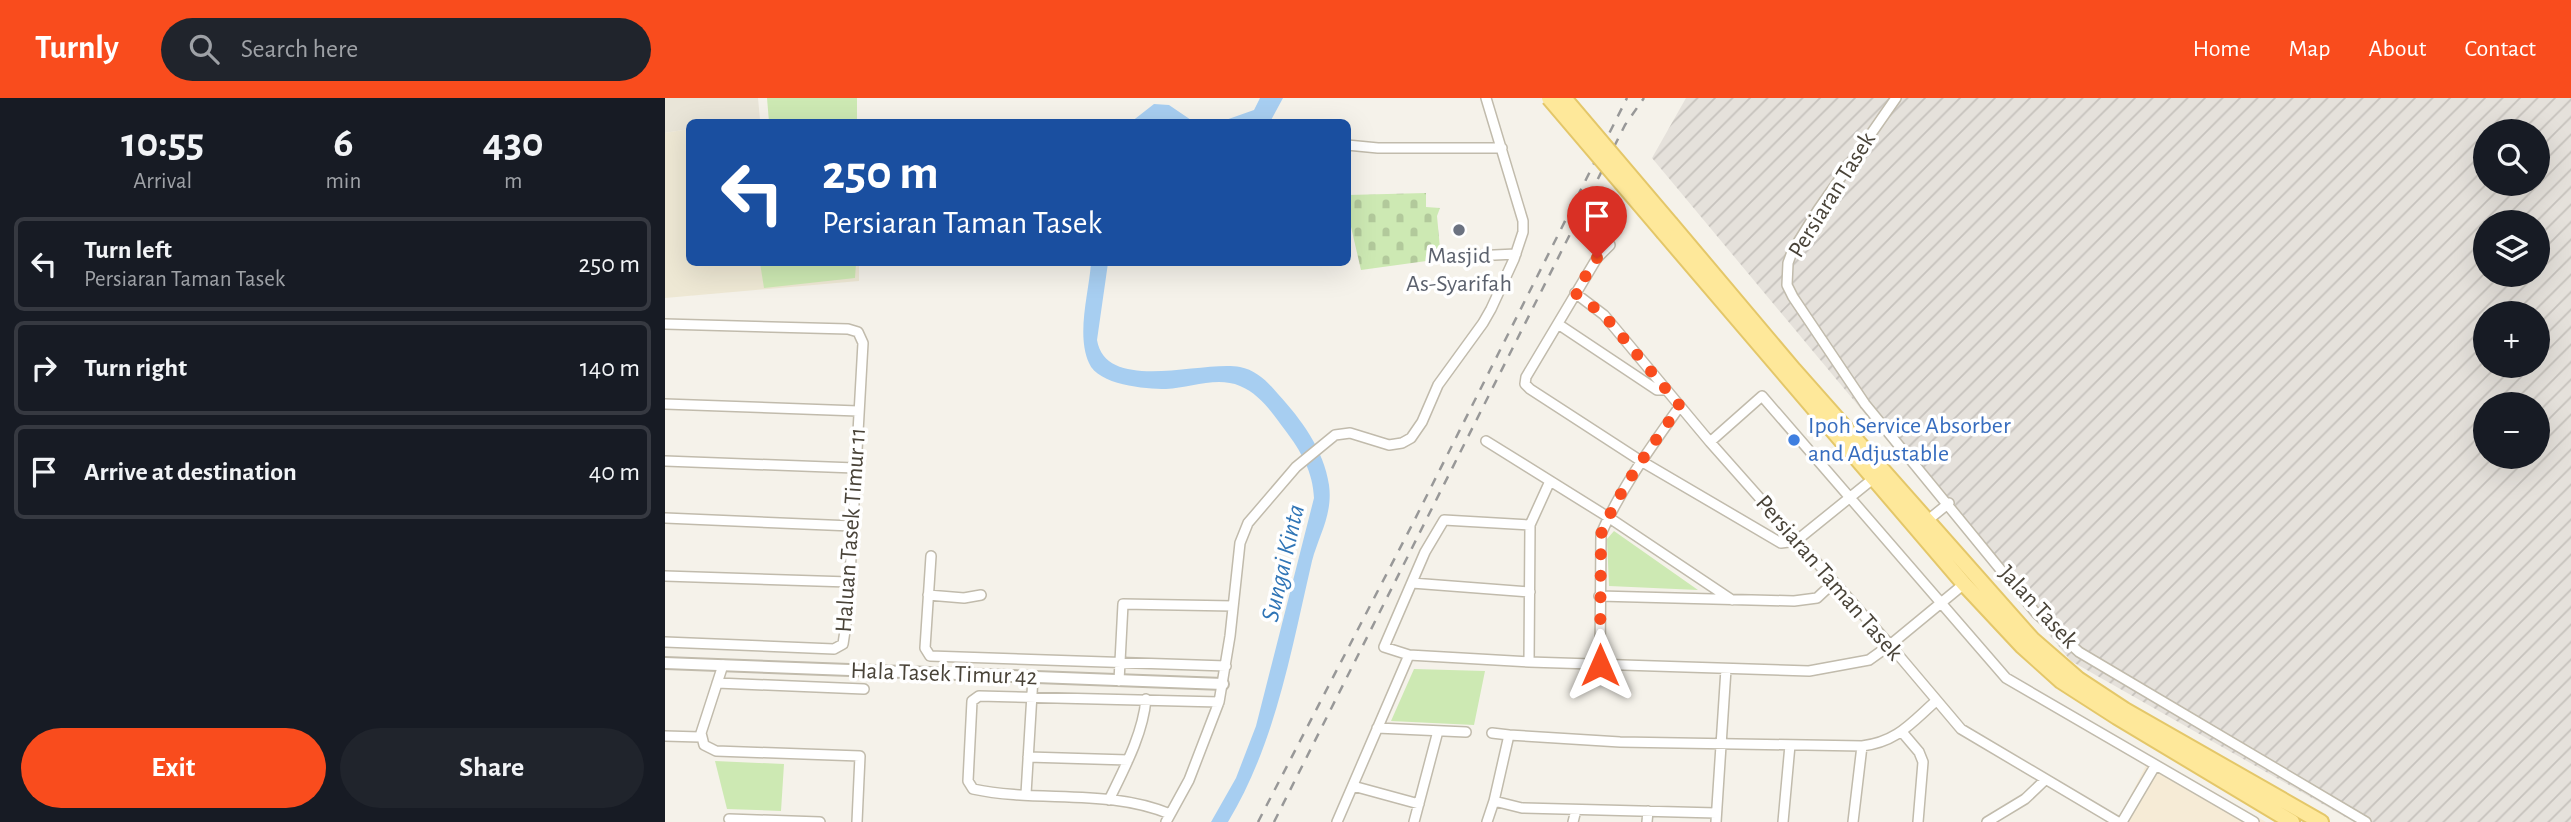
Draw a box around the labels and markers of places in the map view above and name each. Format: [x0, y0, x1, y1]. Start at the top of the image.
pin [1567, 186, 1627, 258]
marker: Masjid As-Syarifah [1451, 222, 1467, 238]
place label: Masjid As-Syarifah [1406, 244, 1512, 296]
place label: Ipoh Service Absorber and Adjustable [1808, 414, 2011, 466]
marker: Ipoh Service Absorber and Adjustable [1786, 432, 1802, 448]

